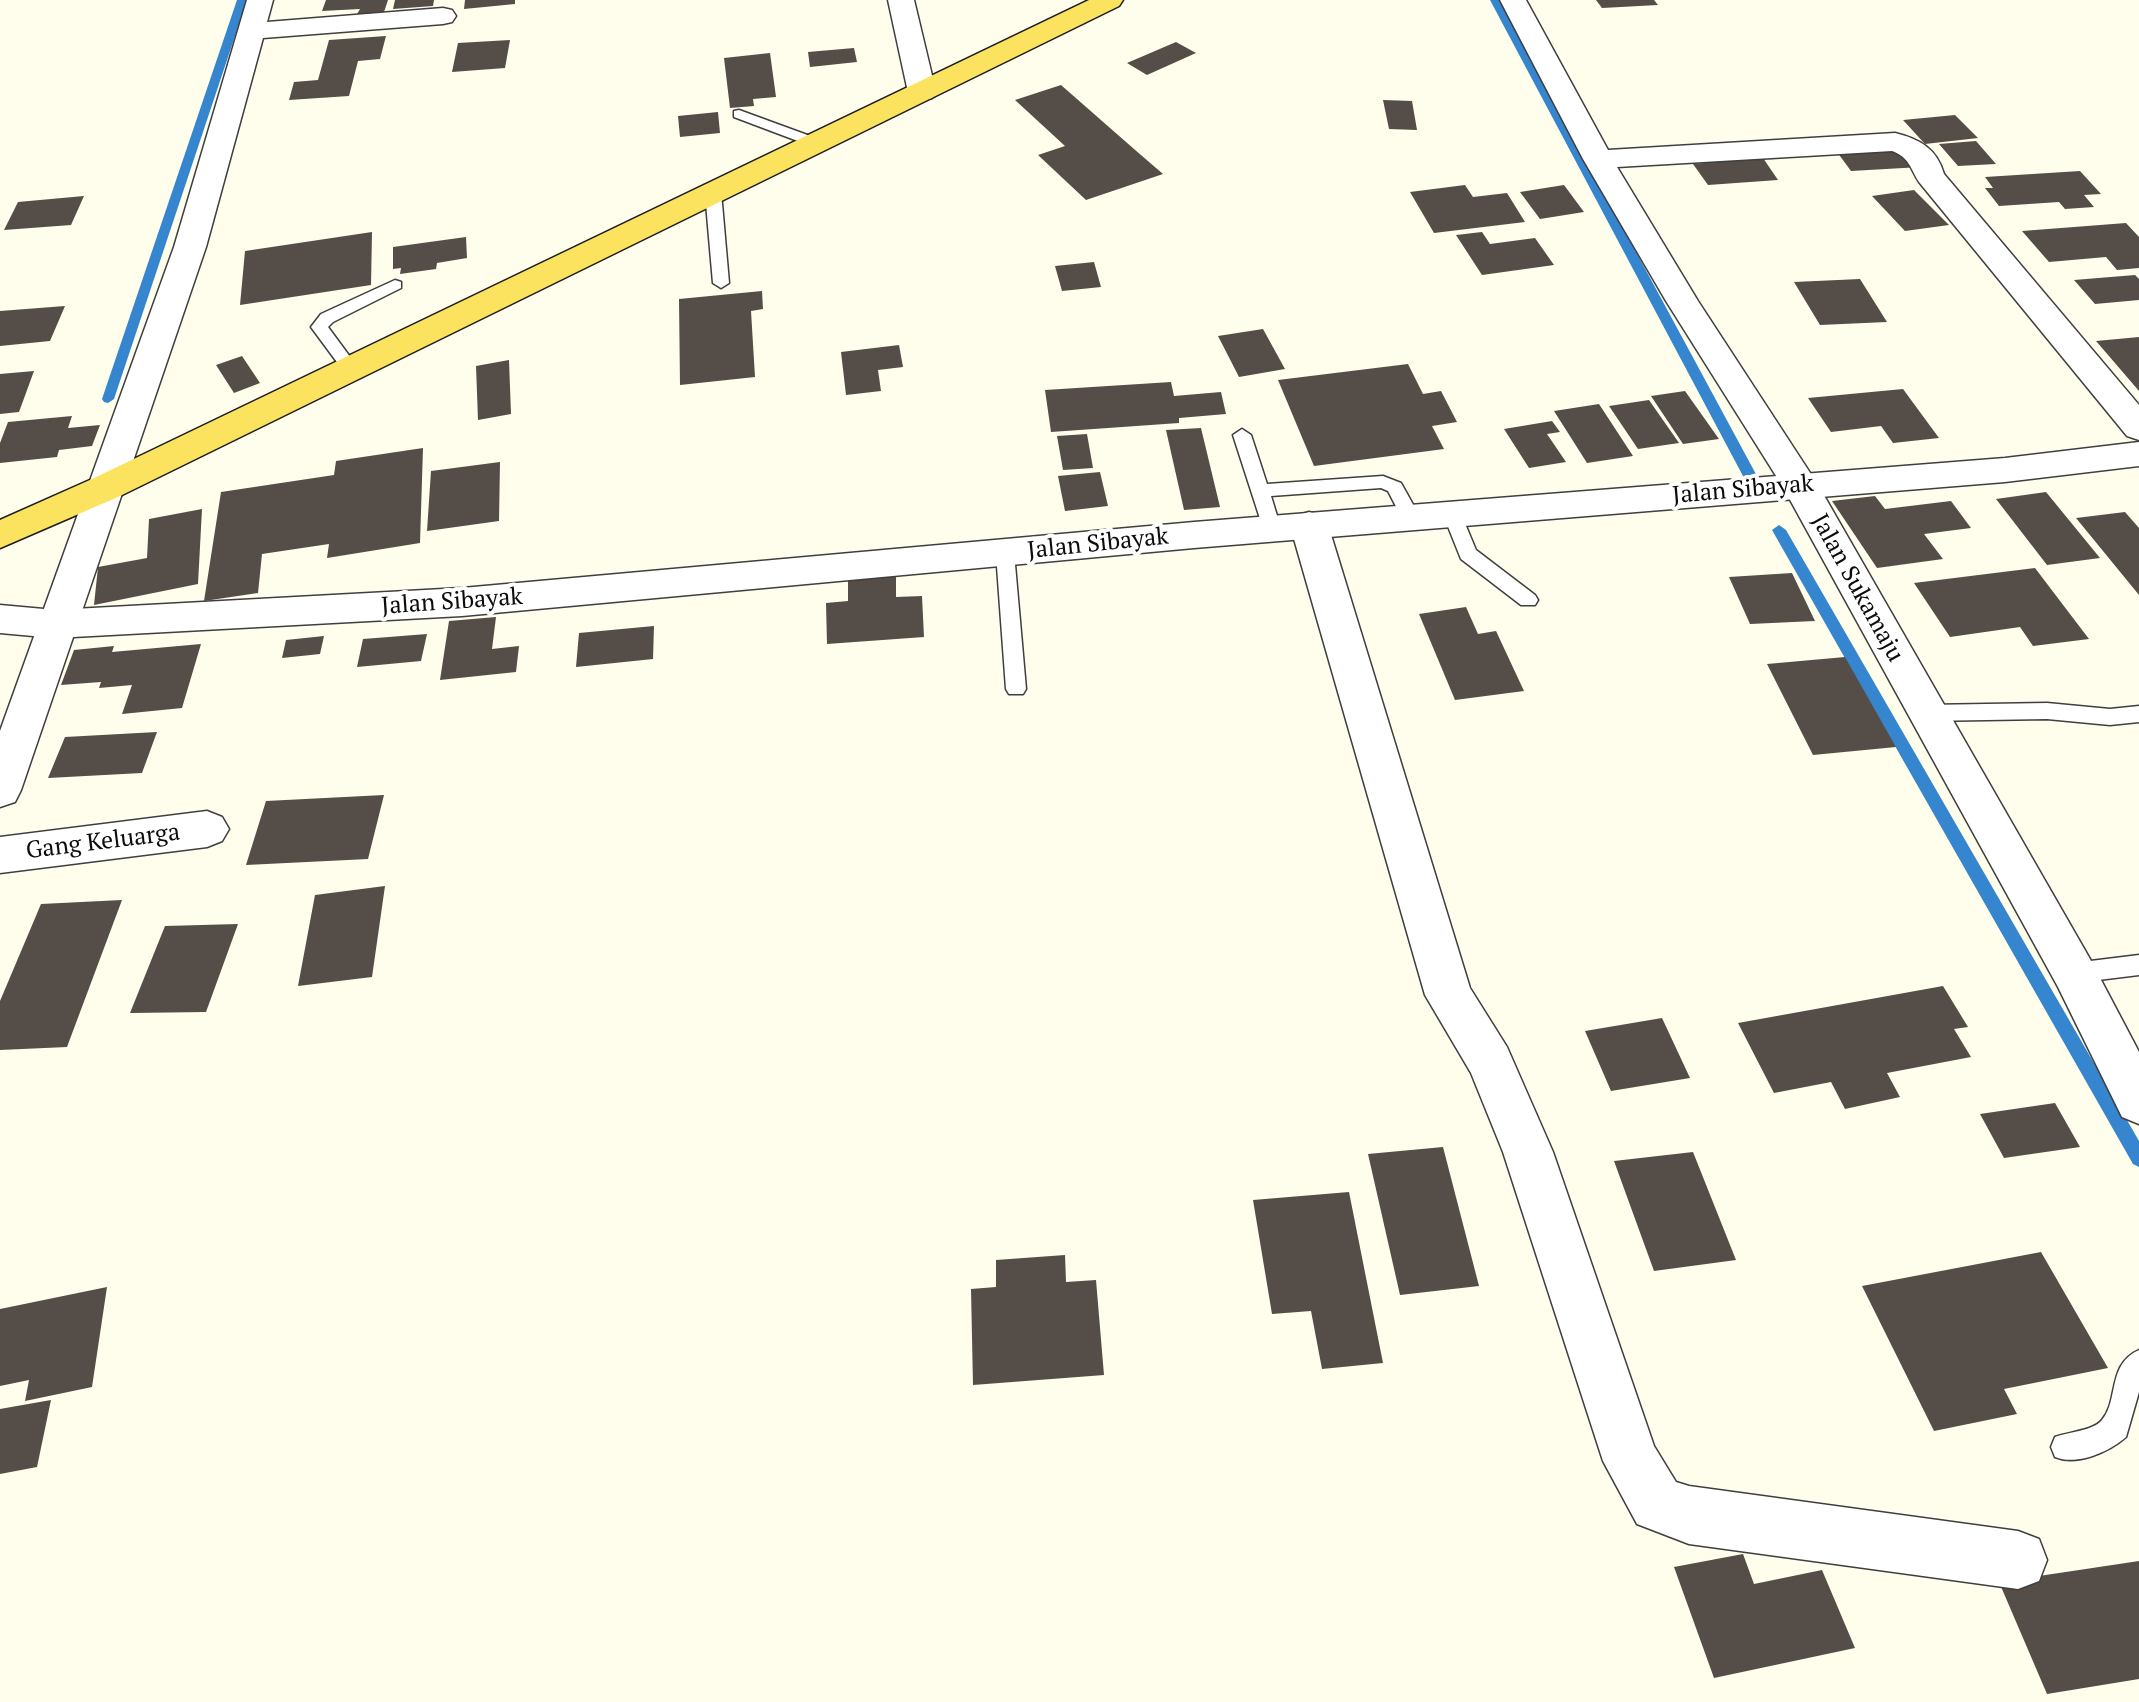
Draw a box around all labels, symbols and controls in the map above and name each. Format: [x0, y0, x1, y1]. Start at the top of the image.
street label: Jalan Sibayak [1671, 469, 1815, 511]
street label: Jalan Sukamaju [1805, 509, 1909, 667]
street label: Jalan Sibayak [1026, 522, 1170, 566]
street label: Jalan Sibayak [380, 583, 524, 621]
street label: Gang Keluarga [24, 818, 182, 866]

